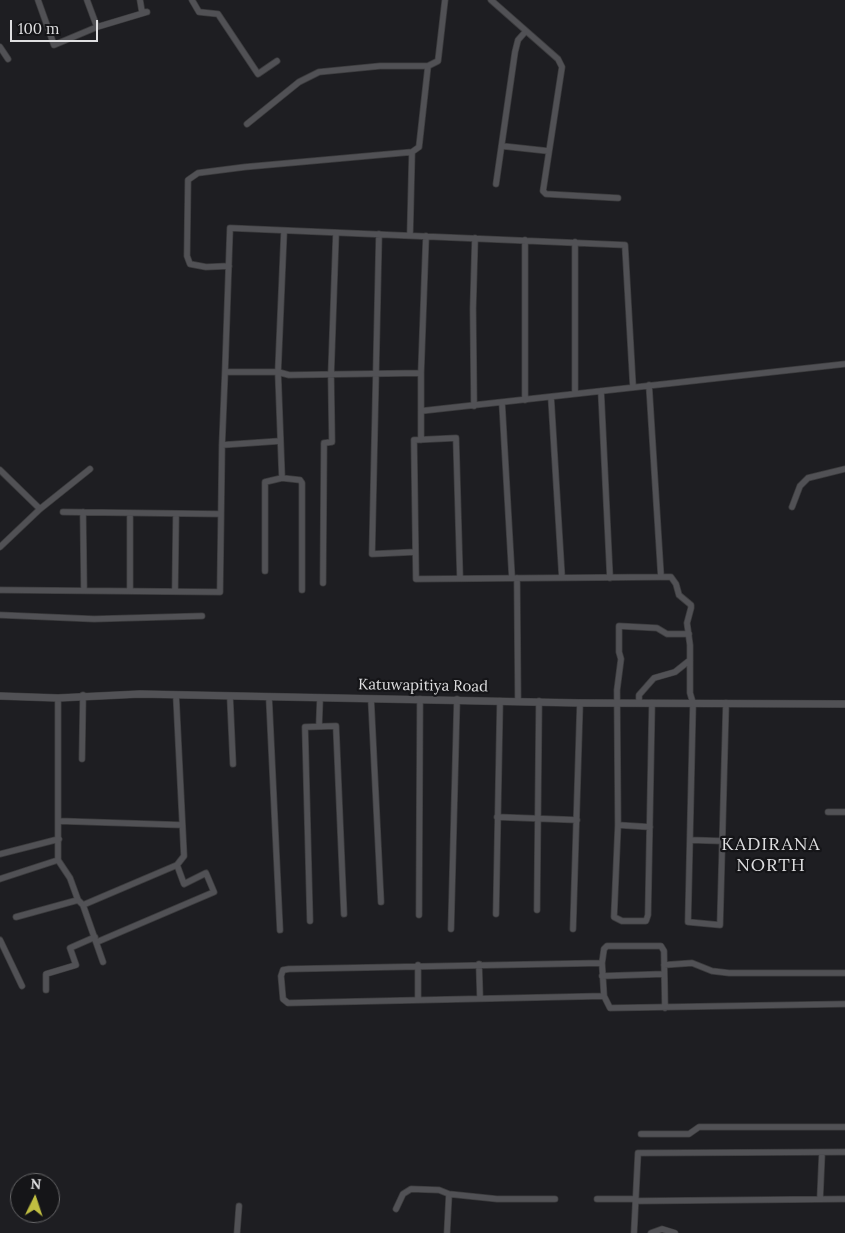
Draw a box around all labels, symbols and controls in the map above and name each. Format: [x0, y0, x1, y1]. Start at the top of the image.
scale bar [12, 10, 100, 42]
text: 100 m [18, 19, 59, 38]
street label: Katuwapitiya Road [358, 676, 488, 696]
district label: KADIRANA NORTH [720, 834, 822, 876]
north arrow [10, 1173, 60, 1223]
text: N [30, 1175, 42, 1193]

